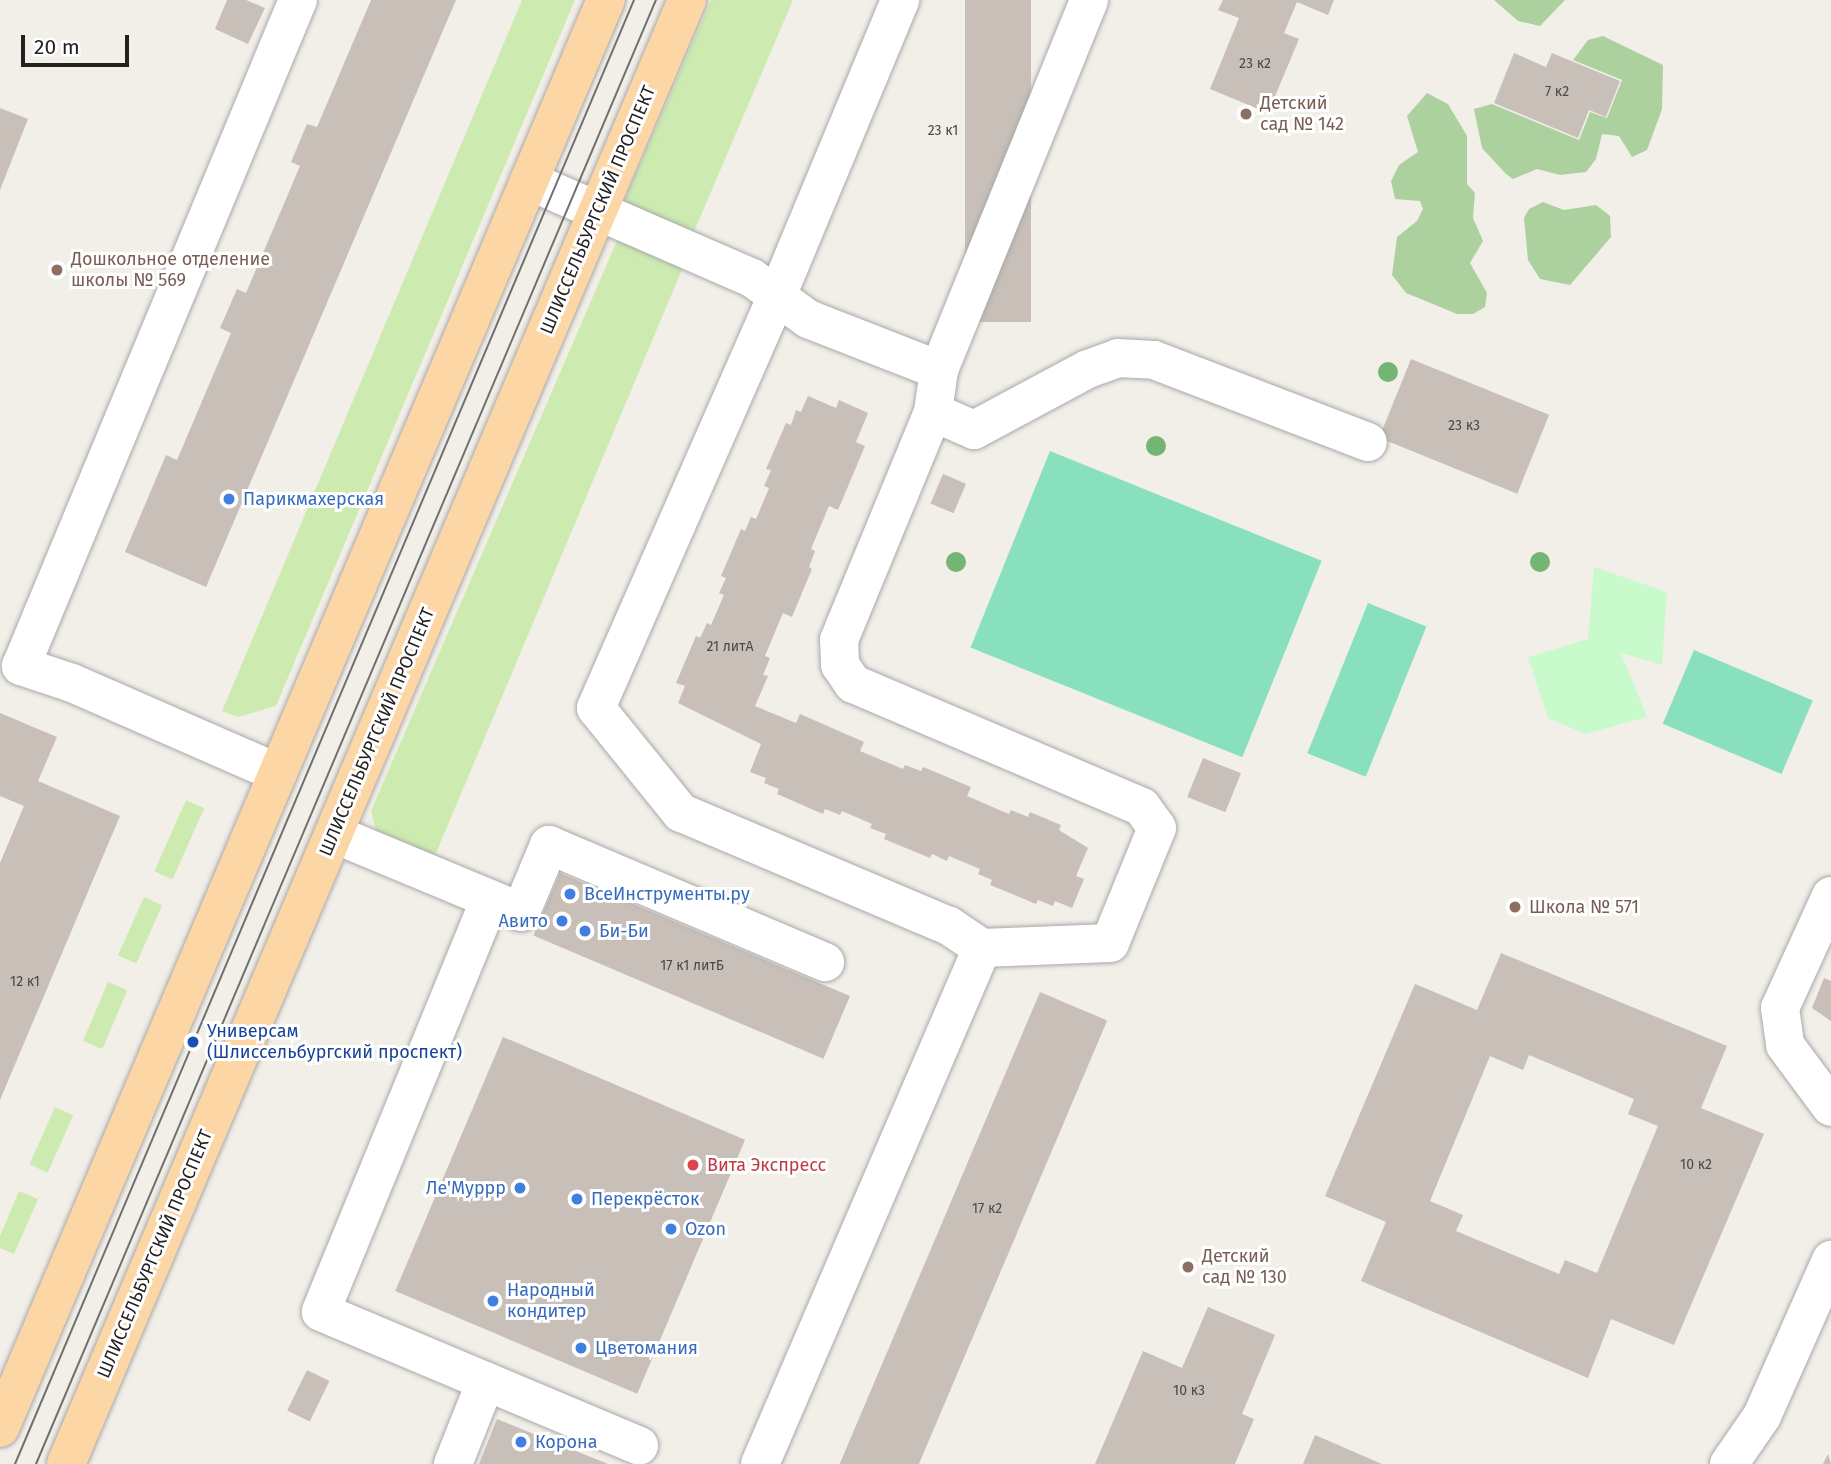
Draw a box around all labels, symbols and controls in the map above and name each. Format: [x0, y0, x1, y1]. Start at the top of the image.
scale bar [24, 21, 133, 65]
text: 20 m [34, 34, 80, 60]
house number: 23 к2 [1239, 56, 1271, 72]
street label: ШЛИССЕЛЬБУРГСКИЙ ПРОСПЕКТ [536, 83, 660, 337]
house number: 7 к2 [1545, 84, 1569, 100]
place label: Детский сад № 142 [1260, 93, 1344, 136]
marker: Детский сад № 142 [1238, 106, 1254, 122]
house number: 23 к1 [928, 123, 958, 139]
place label: Дошкольное отделение школы № 569 [71, 249, 270, 292]
marker: Дошкольное отделение школы № 569 [49, 262, 65, 278]
house number: 23 к3 [1448, 418, 1480, 434]
place label: Парикмахерская [243, 488, 384, 510]
marker: Парикмахерская [221, 491, 237, 507]
street label: ШЛИССЕЛЬБУРГСКИЙ ПРОСПЕКТ [315, 605, 439, 859]
house number: 21 литА [706, 639, 754, 655]
place label: ВсеИнструменты.ру [584, 883, 750, 905]
marker: ВсеИнструменты.ру [562, 886, 578, 902]
place label: Школа № 571 [1529, 896, 1639, 918]
marker: Школа № 571 [1507, 899, 1523, 915]
place label: Авито [499, 910, 548, 932]
marker: Авито [554, 913, 570, 929]
place label: Би-Би [599, 920, 649, 942]
marker: Би-Би [577, 923, 593, 939]
house number: 17 к1 литБ [660, 958, 724, 974]
house number: 12 к1 [10, 974, 40, 990]
place label: Универсам (Шлиссельбургский проспект) [207, 1021, 462, 1064]
marker: Универсам (Шлиссельбургский проспект) [185, 1034, 201, 1050]
street label: ШЛИССЕЛЬБУРГСКИЙ ПРОСПЕКТ [93, 1127, 217, 1381]
place label: Вита Экспресс [707, 1154, 826, 1176]
marker: Вита Экспресс [685, 1157, 701, 1173]
house number: 10 к2 [1680, 1157, 1712, 1173]
place label: Ле'Муррр [426, 1177, 506, 1199]
marker: Ле'Муррр [512, 1180, 528, 1196]
place label: Перекрёсток [591, 1188, 699, 1210]
marker: Перекрёсток [569, 1191, 585, 1207]
house number: 17 к2 [972, 1201, 1002, 1217]
place label: Ozon [685, 1218, 726, 1240]
marker: Ozon [663, 1221, 679, 1237]
place label: Детский сад № 130 [1202, 1246, 1287, 1288]
marker: Детский сад № 130 [1180, 1259, 1196, 1275]
place label: Народный кондитер [507, 1280, 595, 1322]
marker: Народный кондитер [485, 1293, 501, 1309]
place label: Цветомания [595, 1337, 698, 1359]
marker: Цветомания [573, 1340, 589, 1356]
house number: 10 к3 [1173, 1383, 1205, 1399]
place label: Корона [535, 1431, 598, 1453]
marker: Корона [513, 1434, 529, 1450]

